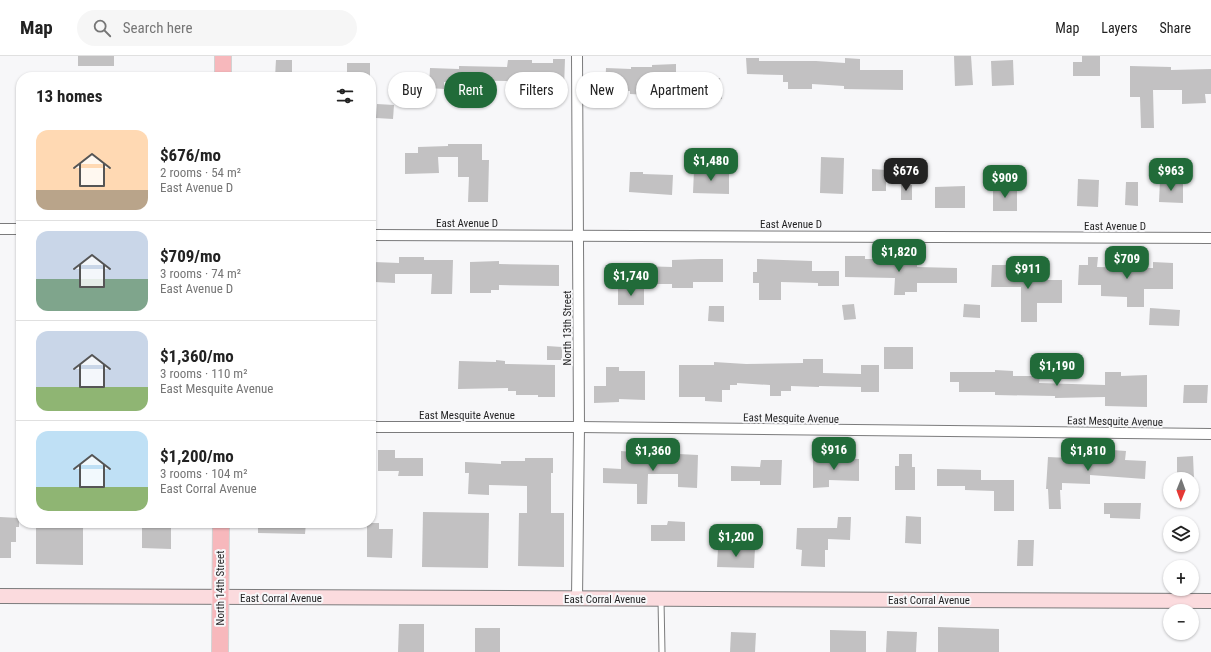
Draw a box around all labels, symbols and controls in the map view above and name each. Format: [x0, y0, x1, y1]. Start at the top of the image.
search box [77, 10, 357, 46]
text: Map [20, 16, 53, 39]
icon: search [91, 17, 113, 39]
text: Search here [123, 19, 193, 37]
text: Map [1055, 20, 1079, 36]
text: Layers [1101, 20, 1138, 36]
text: Share [1160, 20, 1191, 36]
chip: Buy [388, 72, 436, 108]
chip: Rent [444, 72, 497, 108]
chip: Filters [505, 72, 568, 108]
chip: New [576, 72, 628, 108]
chip: Apartment [636, 72, 723, 108]
icon: filters [334, 85, 356, 107]
text: 13 homes [36, 86, 102, 106]
text: $676/mo [160, 145, 221, 165]
icon: home [68, 146, 116, 194]
pin: $1,480 [678, 148, 744, 182]
text: $1,480 [693, 153, 729, 168]
pin: $676 [882, 158, 930, 192]
pin: $963 [1147, 158, 1195, 192]
text: $676 [893, 163, 919, 178]
text: $963 [1158, 163, 1184, 178]
text: 2 rooms · 54 m² [160, 165, 241, 180]
pin: $909 [981, 165, 1029, 199]
text: $909 [992, 170, 1018, 185]
text: East Avenue D [160, 180, 233, 195]
street label: East Avenue D [436, 217, 498, 230]
street label: East Avenue D [760, 218, 822, 231]
street label: East Avenue D [1084, 220, 1146, 233]
pin: $1,820 [866, 239, 932, 273]
text: $1,820 [881, 244, 917, 259]
text: $709/mo [160, 246, 221, 266]
pin: $709 [1103, 246, 1151, 280]
icon: home [68, 247, 116, 295]
text: $709 [1114, 251, 1140, 266]
pin: $911 [1004, 256, 1052, 290]
text: $911 [1015, 261, 1041, 276]
pin: $1,740 [598, 263, 664, 297]
text: 3 rooms · 74 m² [160, 266, 241, 281]
text: $1,740 [613, 268, 649, 283]
text: East Avenue D [160, 281, 233, 296]
street label: North 13th Street [561, 291, 574, 365]
text: $1,360/mo [160, 346, 234, 366]
icon: home [68, 347, 116, 395]
pin: $1,190 [1024, 353, 1090, 387]
text: $1,190 [1039, 358, 1075, 373]
text: 3 rooms · 110 m² [160, 366, 247, 381]
text: East Mesquite Avenue [160, 381, 273, 396]
street label: East Mesquite Avenue [419, 409, 515, 422]
street label: East Mesquite Avenue [743, 411, 839, 426]
street label: East Mesquite Avenue [1067, 414, 1163, 429]
pin: $916 [810, 437, 858, 471]
pin: $1,360 [620, 438, 686, 472]
pin: $1,810 [1055, 438, 1121, 472]
text: $916 [821, 442, 847, 457]
text: $1,360 [635, 443, 671, 458]
text: $1,810 [1070, 443, 1106, 458]
text: $1,200/mo [160, 446, 234, 466]
icon: home [68, 447, 116, 495]
text: 3 rooms · 104 m² [160, 466, 247, 481]
north arrow [1163, 472, 1199, 508]
map controls [1163, 472, 1199, 640]
text: East Corral Avenue [160, 481, 257, 496]
button: layers [1163, 516, 1199, 552]
pin: $1,200 [703, 524, 769, 558]
text: $1,200 [718, 529, 754, 544]
street label: North 14th Street [214, 551, 227, 625]
button: + [1163, 560, 1199, 596]
street label: East Corral Avenue [240, 592, 322, 605]
street label: East Corral Avenue [564, 593, 646, 606]
street label: East Corral Avenue [888, 594, 970, 607]
button: − [1163, 604, 1199, 640]

